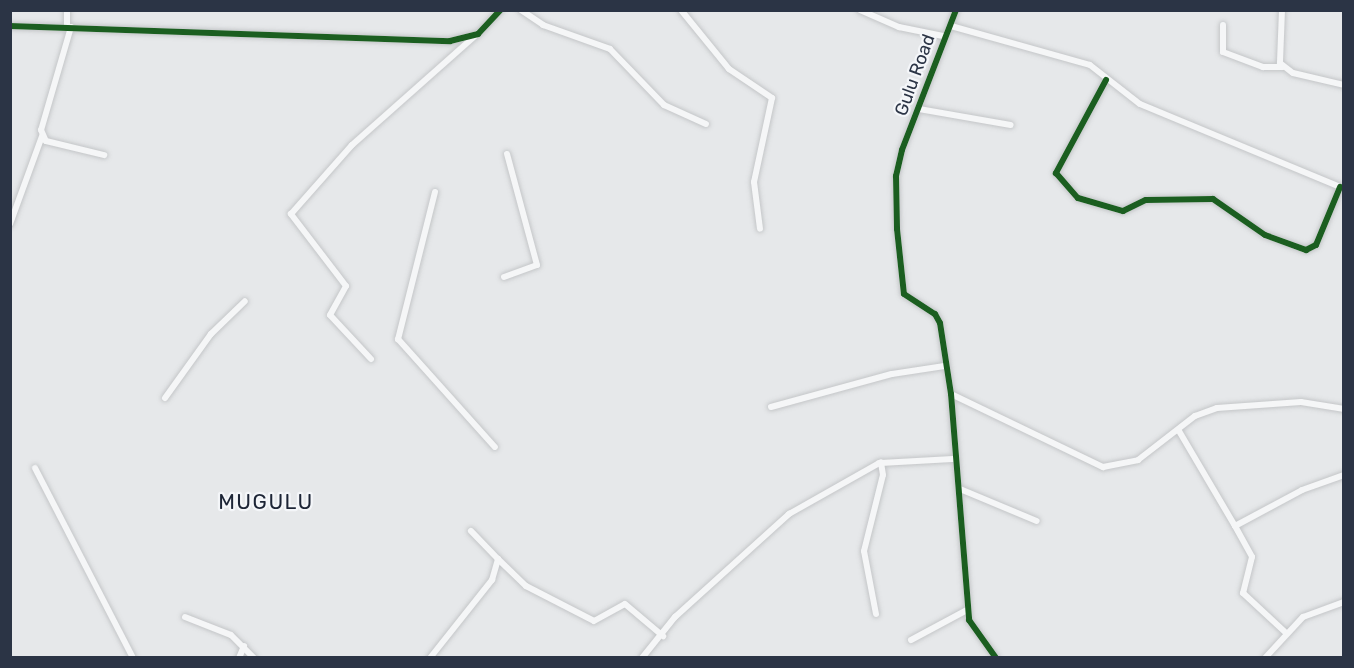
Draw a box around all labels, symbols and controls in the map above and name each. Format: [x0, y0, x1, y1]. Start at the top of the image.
street label: Gulu Road [890, 31, 940, 119]
district label: MUGULU [218, 489, 314, 515]

